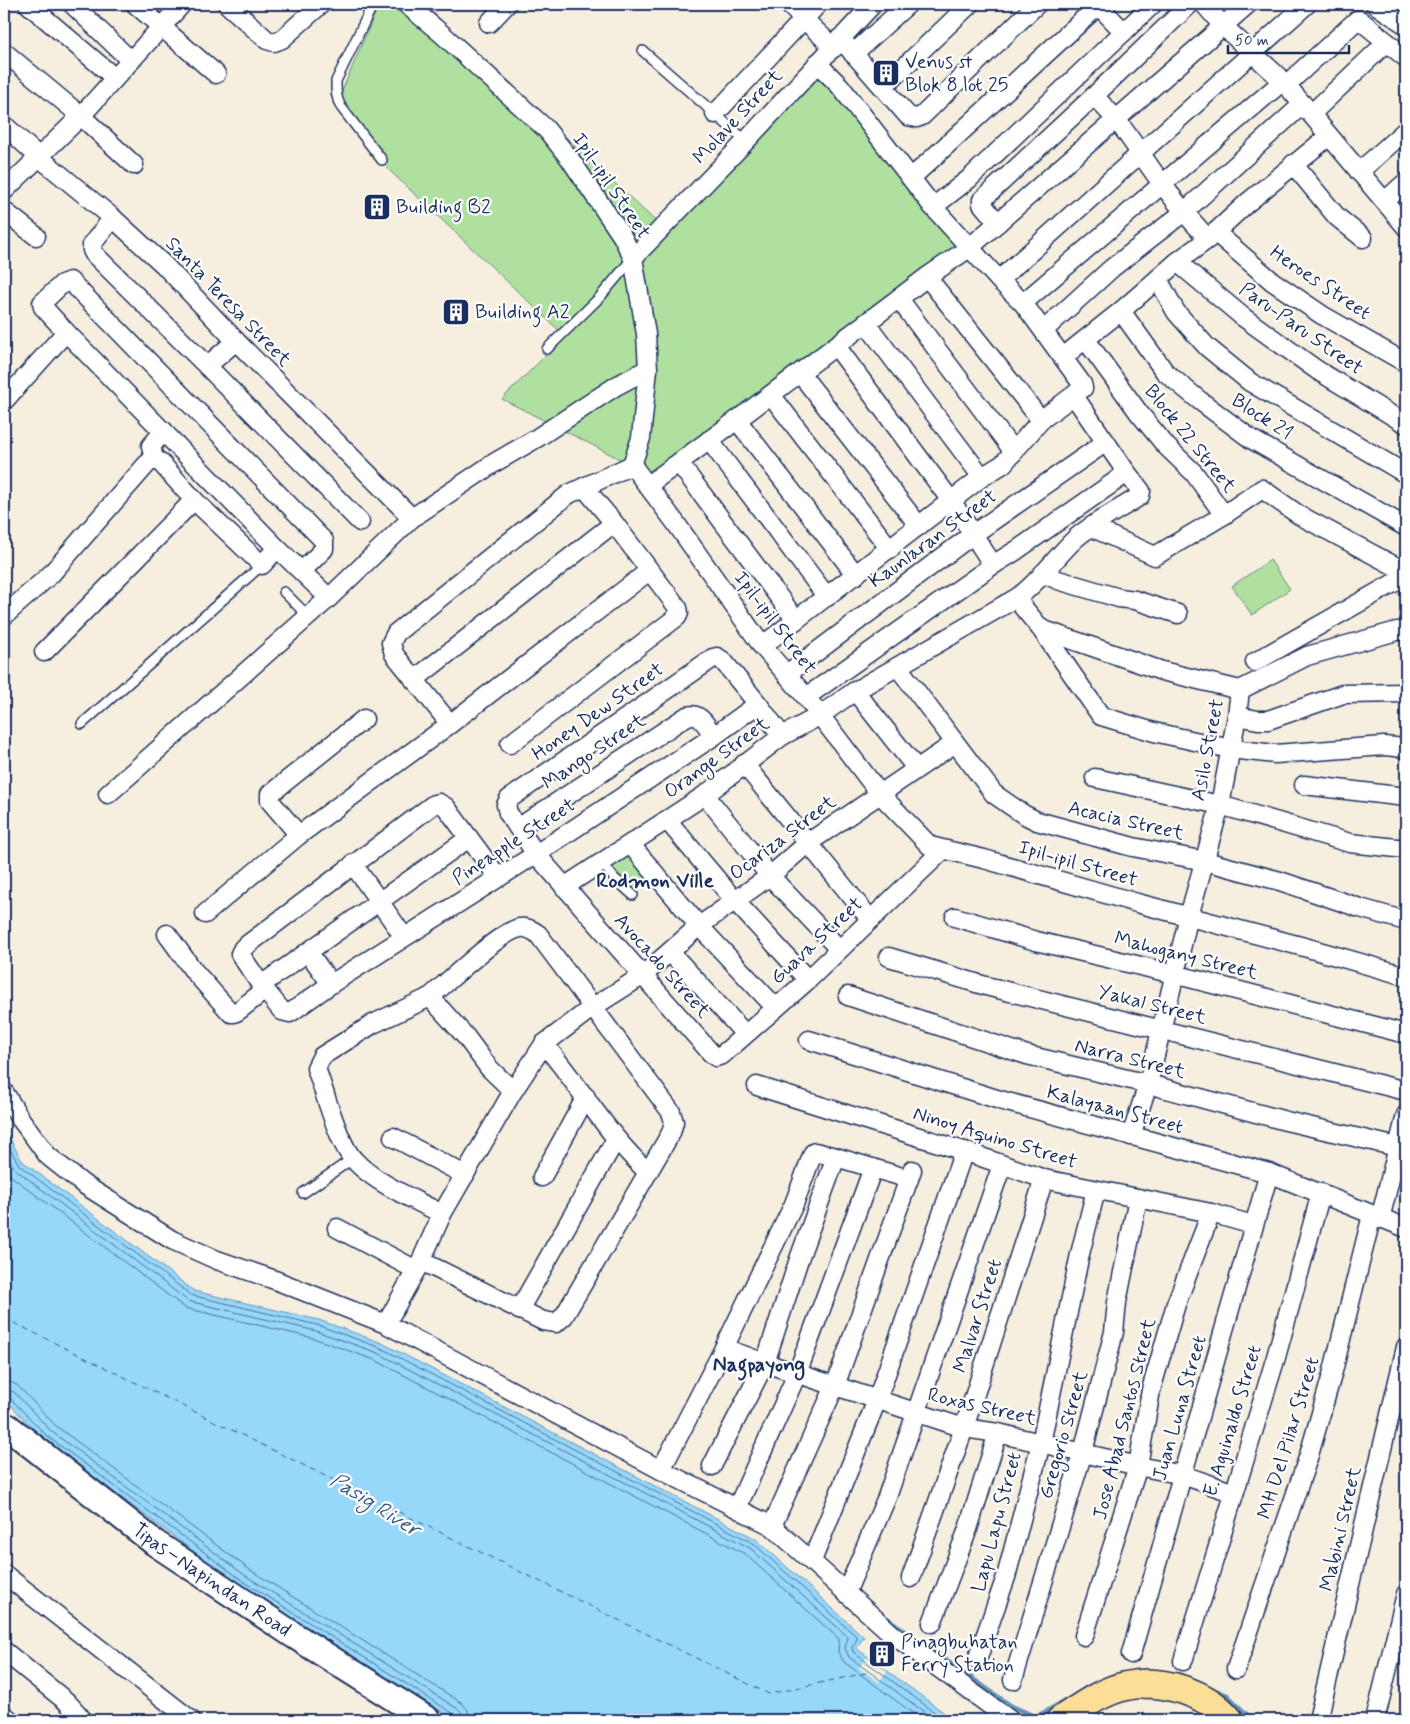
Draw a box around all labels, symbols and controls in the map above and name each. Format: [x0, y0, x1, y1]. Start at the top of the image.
scale bar [1228, 22, 1349, 54]
text: 50 m [1235, 31, 1269, 51]
place label: Venus st Blok 8 lot 25 [905, 49, 1009, 99]
building icon: Venus st Blok 8 lot 25 [871, 58, 901, 88]
street label: Molave Street [687, 63, 789, 171]
street label: Ipil-ipil Street [565, 128, 657, 244]
building icon: Building B2 [362, 192, 392, 222]
place label: Building B2 [396, 194, 491, 223]
street label: Santa Teresa Street [159, 231, 297, 373]
street label: Heroes Street [1264, 239, 1376, 327]
street label: Paru-Paru Street [1234, 276, 1368, 382]
building icon: Building A2 [441, 297, 471, 327]
place label: Building A2 [475, 299, 570, 328]
street label: Block 22 Street [1138, 379, 1242, 499]
street label: Block 21 [1226, 387, 1298, 447]
street label: Kaunlaran Street [863, 483, 1003, 595]
street label: Ipil-ipil Street [727, 566, 823, 680]
street label: Honey Dew Street [527, 656, 669, 768]
street label: Asilo Street [1185, 697, 1231, 803]
street label: Mango Street [537, 707, 652, 797]
street label: Orange Street [659, 710, 776, 806]
street label: Ocariza Street [724, 789, 842, 887]
street label: Pineapple Street [447, 792, 581, 892]
street label: Acacia Street [1065, 795, 1187, 848]
street label: Ipil-ipil Street [1015, 834, 1141, 894]
district label: Rodmon Ville [596, 867, 715, 895]
street label: Guava Street [765, 891, 869, 991]
street label: Avocado Street [608, 908, 717, 1024]
street label: Mahogany Street [1111, 925, 1261, 987]
street label: Yakal Street [1095, 978, 1209, 1032]
street label: Narra Street [1072, 1032, 1188, 1086]
street label: Kalayaan Street [1044, 1079, 1186, 1141]
street label: Ninoy Aquino Street [910, 1100, 1080, 1176]
street label: Malvar Street [947, 1255, 1009, 1377]
street label: Jose Abad Santos Street [1087, 1315, 1163, 1523]
street label: Juan Luna Street [1146, 1332, 1214, 1484]
street label: E. Aguinaldo Street [1197, 1342, 1269, 1500]
district label: Nagpayong [713, 1351, 805, 1381]
street label: MH Del Pilar Street [1251, 1353, 1327, 1523]
street label: Gregorio Street [1033, 1368, 1096, 1503]
street label: Roxas Street [925, 1381, 1039, 1433]
street label: Lapu Lapu Street [965, 1449, 1029, 1595]
street label: Mabini Street [1314, 1464, 1369, 1594]
water label: Pasig River [324, 1466, 428, 1547]
street label: Tipas–Napindan Road [126, 1517, 297, 1643]
place label: Pinagbuhatan Ferry Station [901, 1629, 1018, 1679]
building icon: Pinagbuhatan Ferry Station [867, 1639, 897, 1669]

